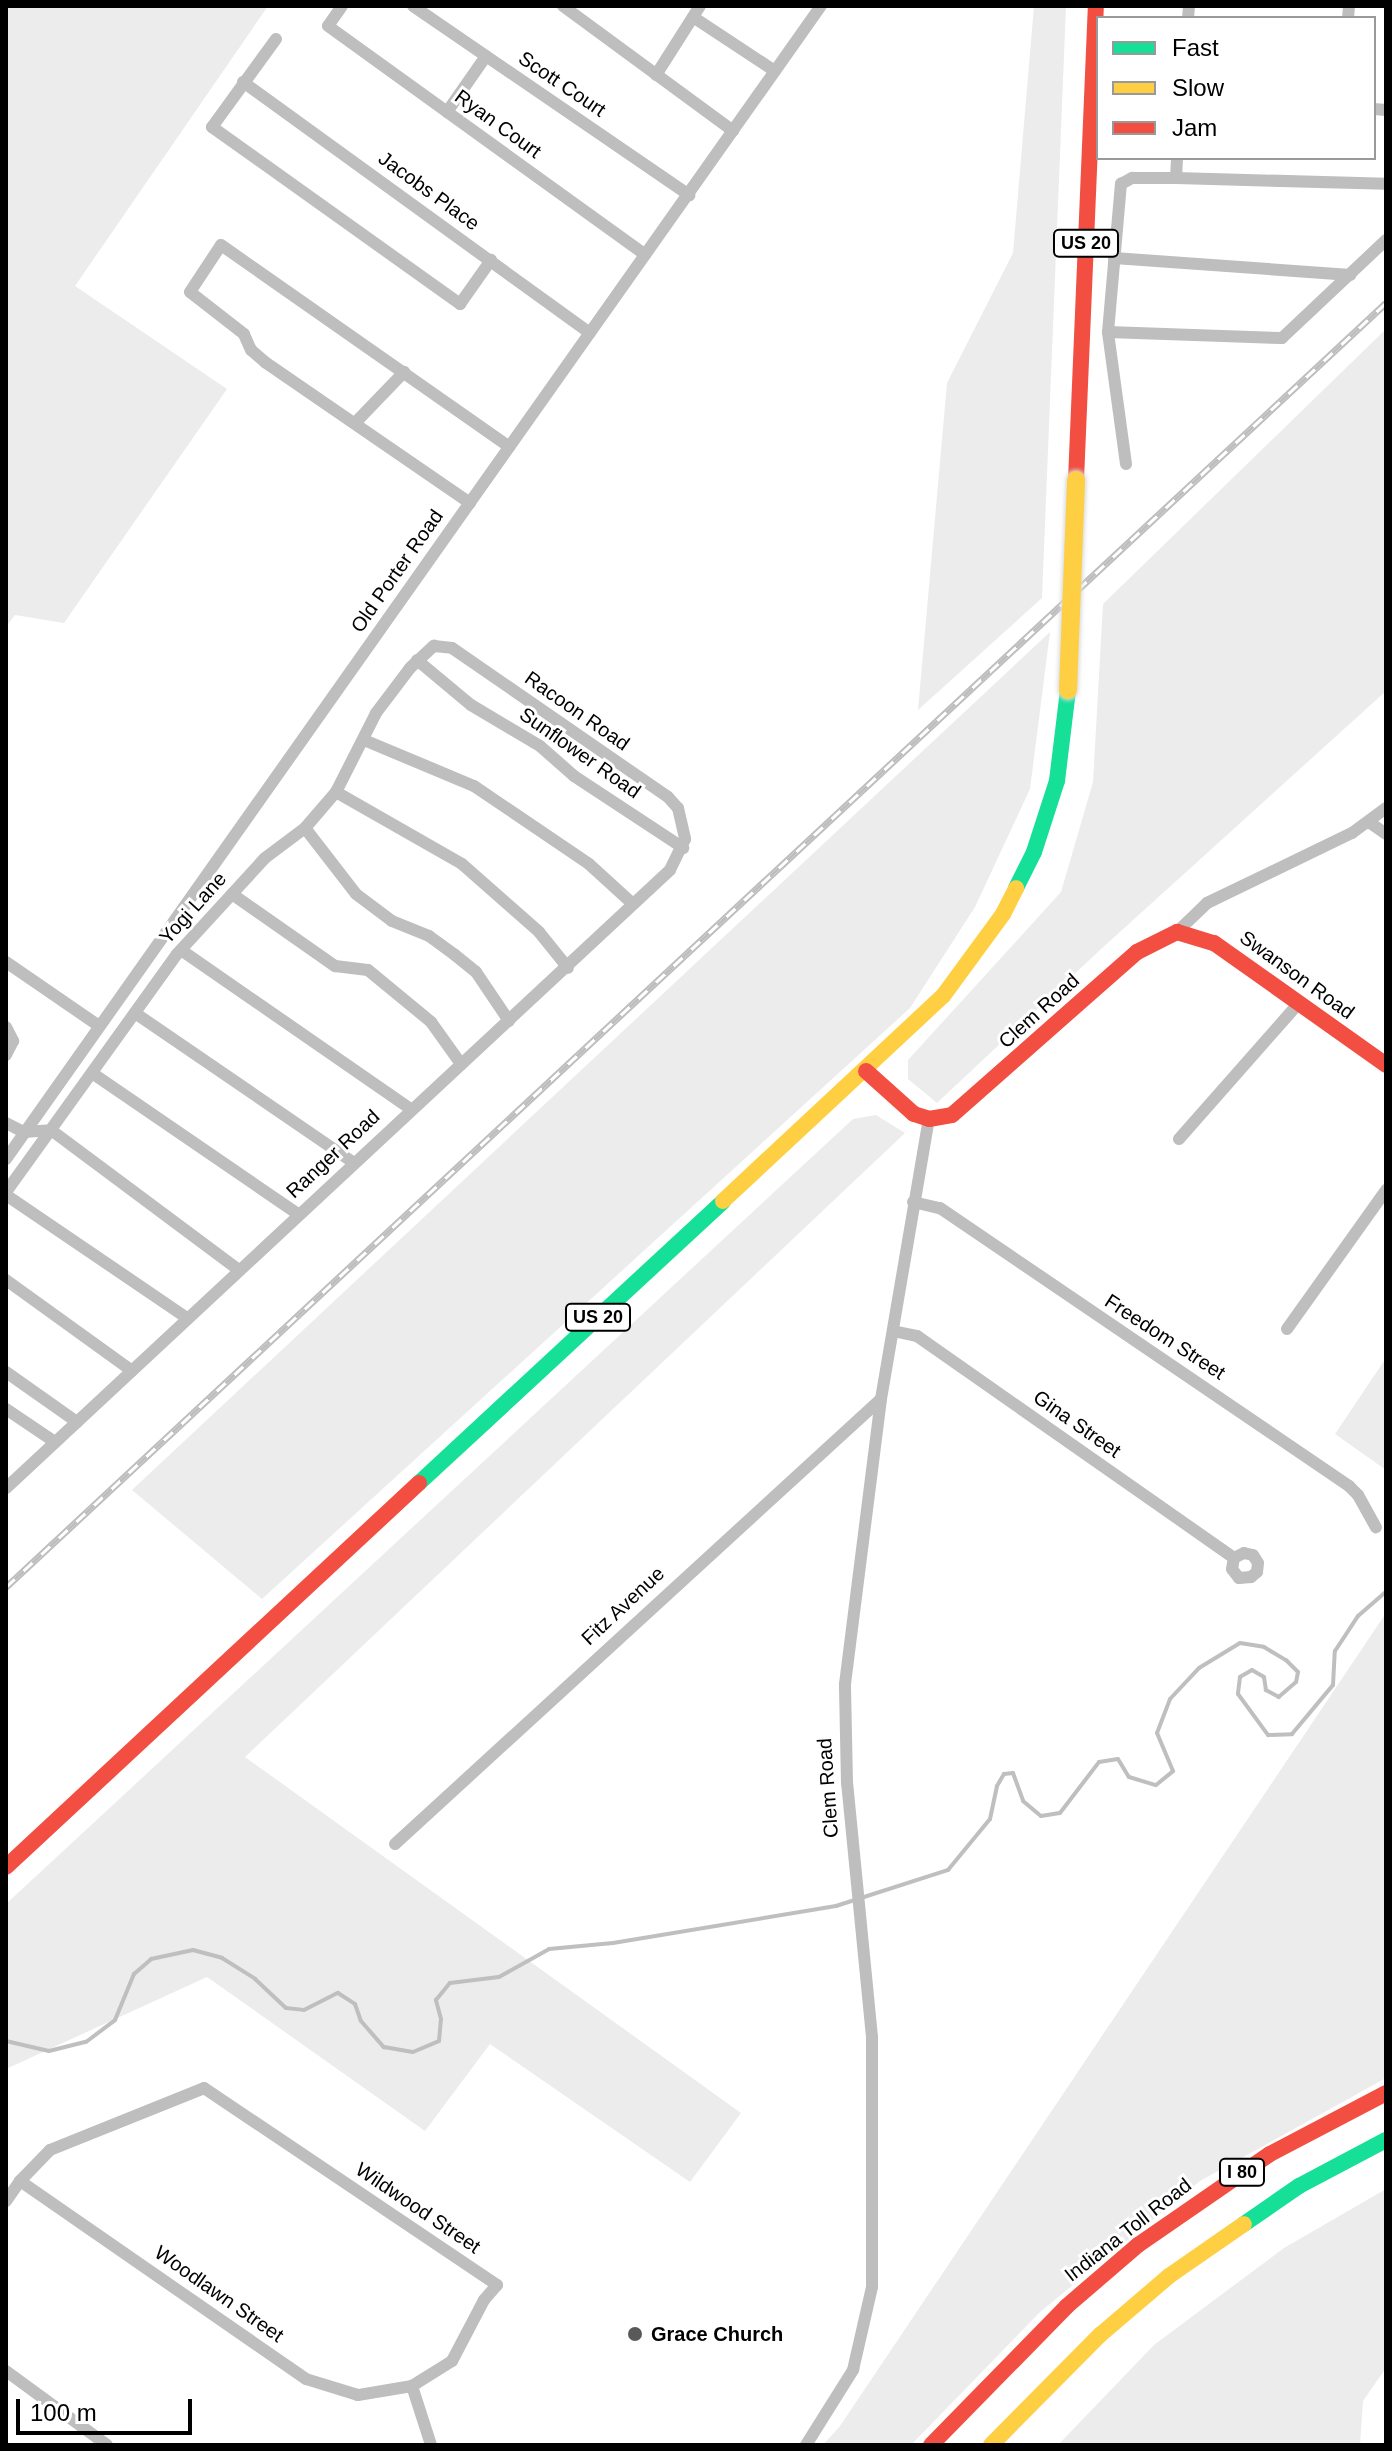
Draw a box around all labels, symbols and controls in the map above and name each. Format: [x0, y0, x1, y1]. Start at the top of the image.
legend [1096, 16, 1376, 160]
text: Fast [1172, 34, 1219, 61]
street label: Scott Court [514, 46, 610, 122]
text: Slow [1172, 74, 1224, 101]
street label: Ryan Court [450, 85, 546, 163]
text: Jam [1172, 114, 1217, 141]
street label: Jacobs Place [374, 146, 484, 236]
road number: US 20 [1052, 229, 1120, 257]
street label: Old Porter Road [346, 505, 448, 637]
street label: Racoon Road [520, 666, 634, 756]
street label: Sunflower Road [515, 702, 645, 804]
street label: Yogi Lane [155, 867, 231, 949]
street label: Swanson Road [1235, 925, 1359, 1025]
street label: Clem Road [994, 969, 1084, 1053]
street label: Ranger Road [281, 1105, 385, 1203]
street label: Freedom Street [1100, 1289, 1230, 1385]
road number: US 20 [564, 1303, 632, 1331]
street label: Gina Street [1029, 1385, 1125, 1463]
street label: Fitz Avenue [576, 1561, 670, 1651]
street label: Clem Road [813, 1737, 843, 1839]
street label: Wildwood Street [351, 2157, 485, 2259]
road number: I 80 [1218, 2158, 1266, 2186]
street label: Indiana Toll Road [1060, 2173, 1196, 2287]
street label: Woodlawn Street [150, 2241, 288, 2347]
place label: Grace Church [651, 2322, 783, 2346]
marker: Grace Church [626, 2325, 644, 2343]
scale bar [20, 2383, 196, 2433]
text: 100 m [30, 2399, 97, 2426]

